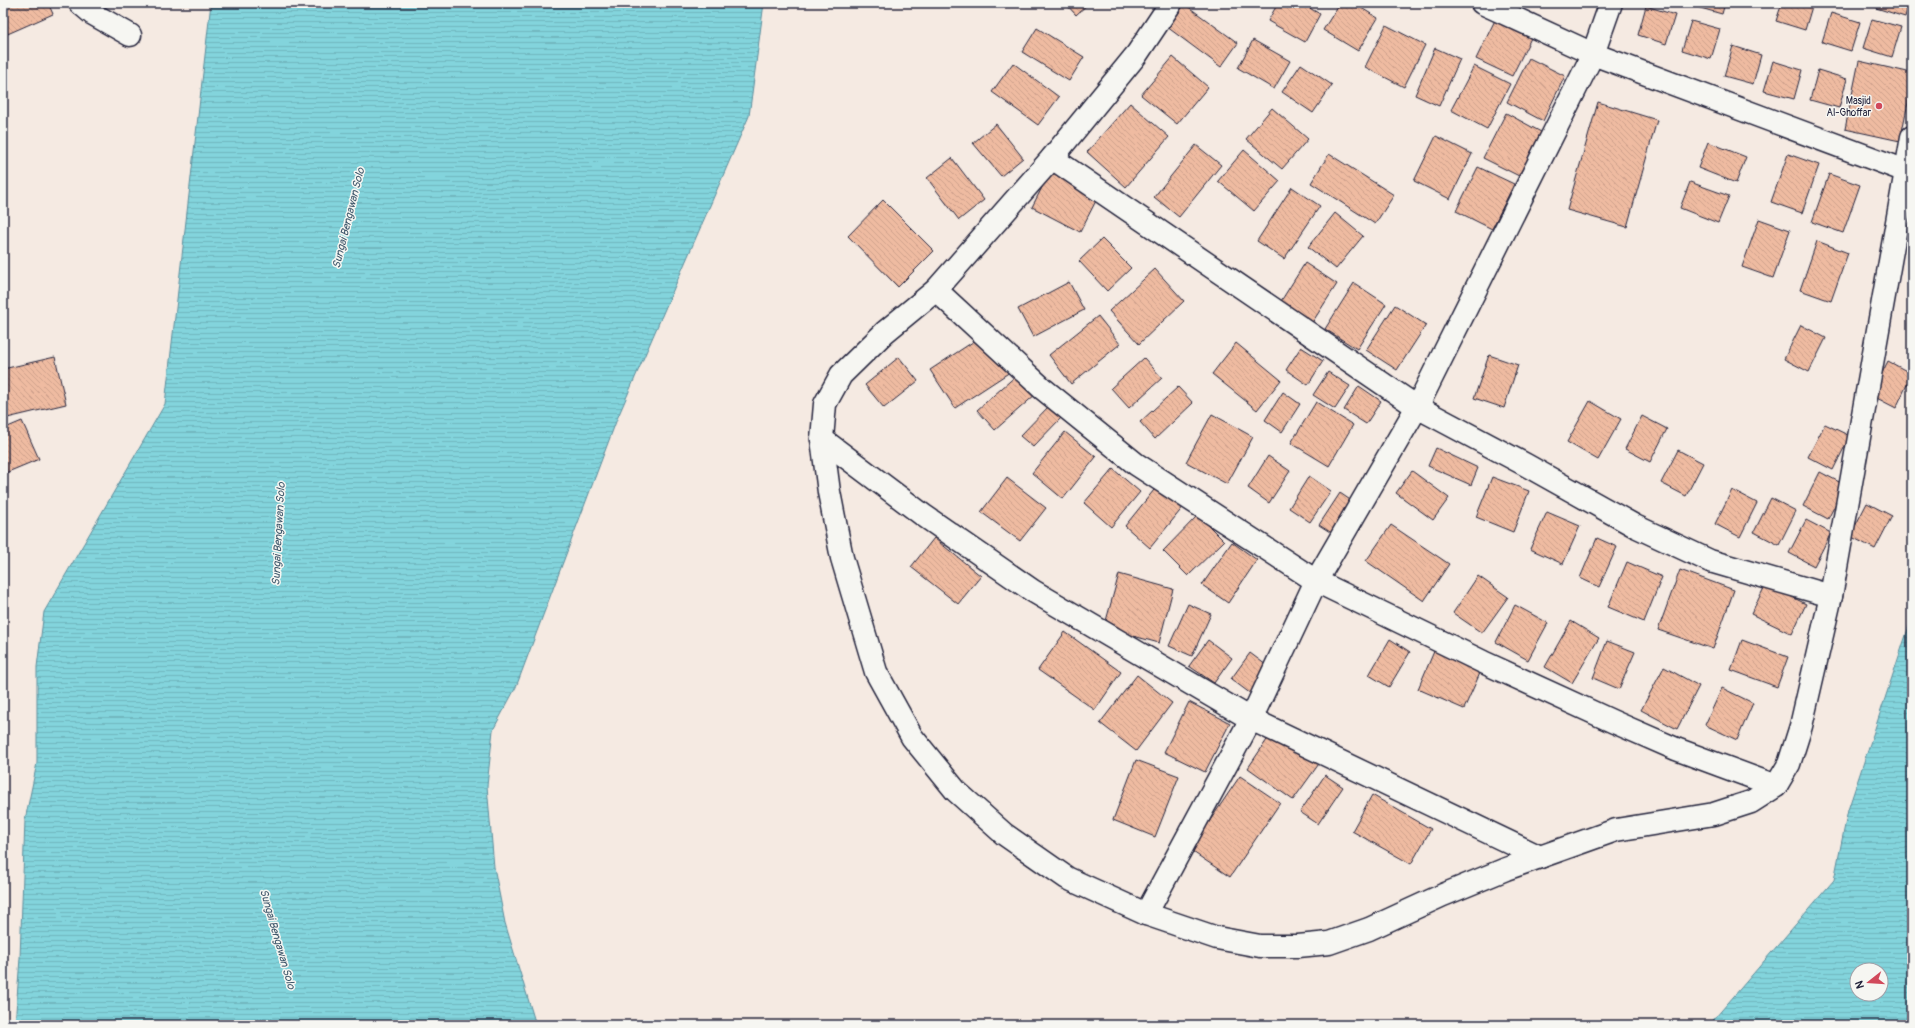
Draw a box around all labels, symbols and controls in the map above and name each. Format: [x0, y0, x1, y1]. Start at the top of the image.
place label: Masjid Al-Ghoffar [1826, 95, 1871, 119]
marker: Masjid Al-Ghoffar [1874, 101, 1884, 111]
water label: Sungai Bengawan Solo [330, 165, 368, 270]
water label: Sungai Bengawan Solo [269, 481, 288, 586]
water label: Sungai Bengawan Solo [257, 888, 298, 992]
north arrow [1849, 962, 1889, 1002]
text: N [1852, 979, 1867, 990]

